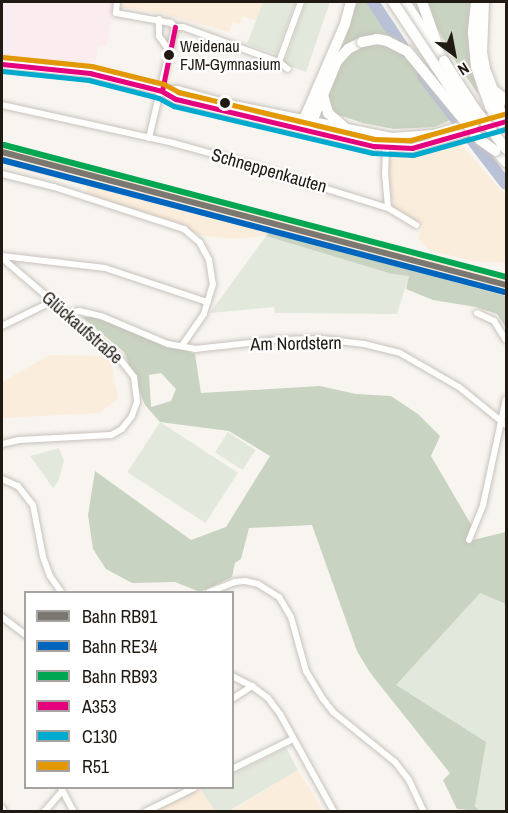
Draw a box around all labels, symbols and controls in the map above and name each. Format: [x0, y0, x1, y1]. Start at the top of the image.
north arrow [424, 24, 484, 84]
place label: Weidenau FJM-Gymnasium [180, 36, 281, 74]
marker: Weidenau FJM-Gymnasium [163, 49, 175, 61]
text: N [454, 57, 473, 81]
unlabelled marker [219, 97, 231, 109]
street label: Schneppenkauten [209, 144, 329, 198]
street label: Glückaufstraße [37, 287, 127, 369]
street label: Am Nordstern [250, 332, 342, 356]
legend [24, 591, 234, 789]
text: Bahn RB91 [82, 604, 158, 629]
text: Bahn RE34 [82, 634, 158, 659]
text: Bahn RB93 [82, 664, 158, 689]
text: A353 [82, 694, 116, 719]
text: C130 [82, 724, 117, 749]
text: R51 [82, 754, 109, 779]

